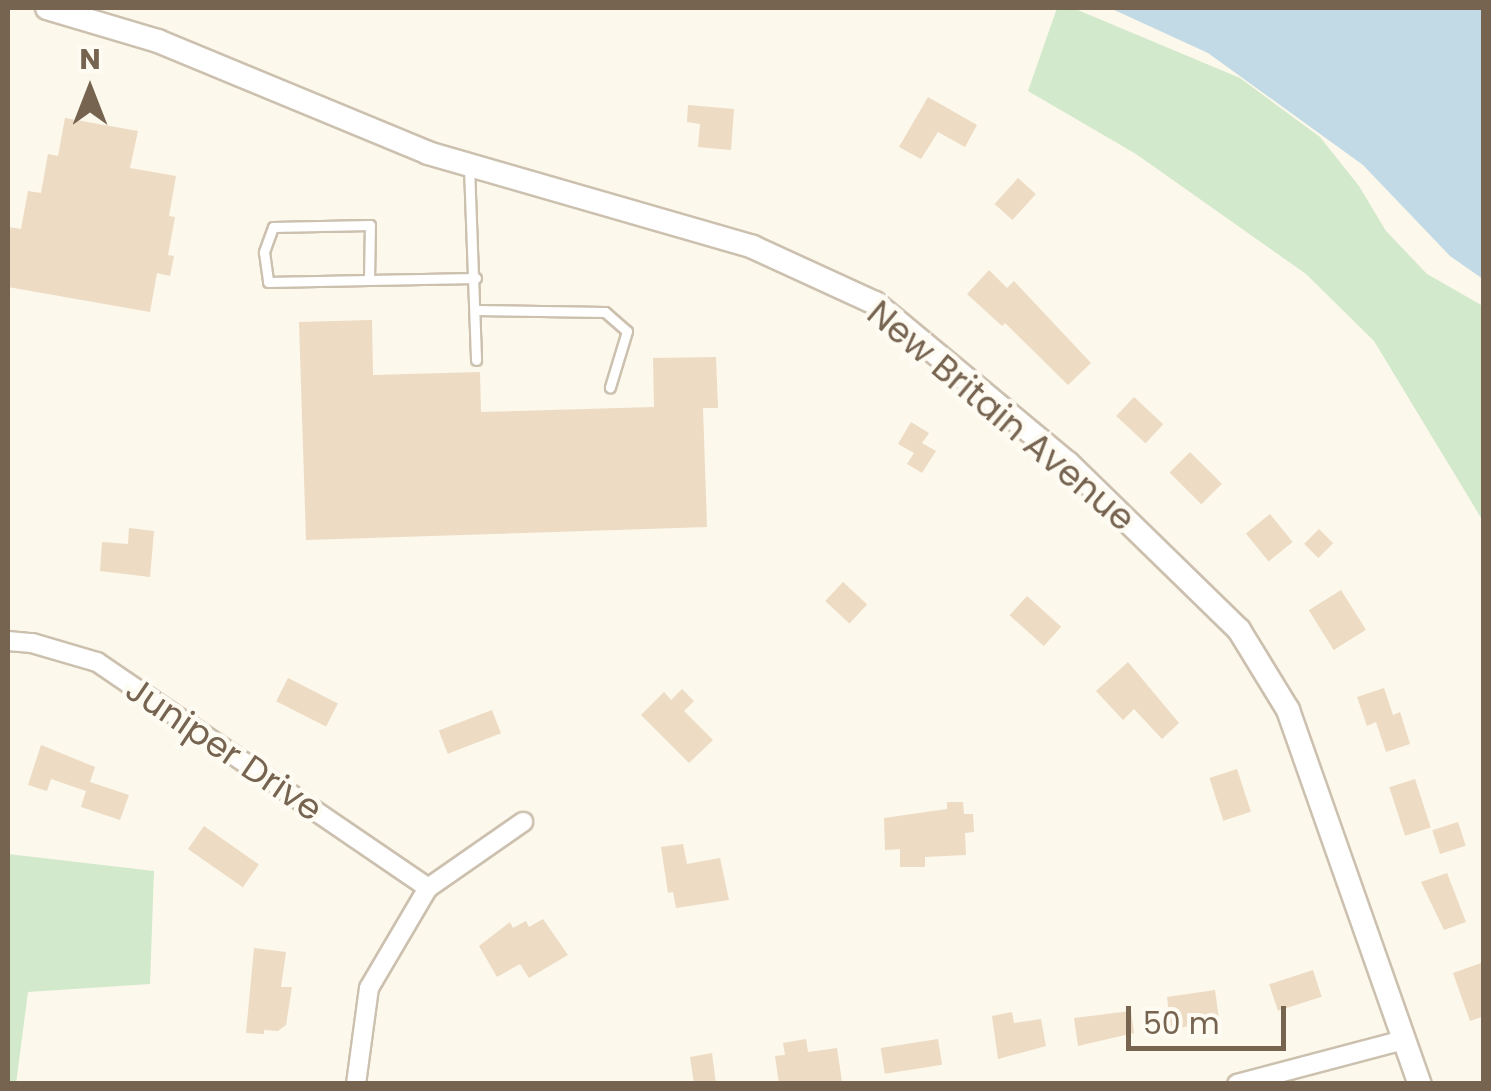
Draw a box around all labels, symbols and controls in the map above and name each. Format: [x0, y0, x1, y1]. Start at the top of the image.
north arrow [40, 40, 140, 140]
text: N [79, 40, 101, 79]
street label: New Britain Avenue [859, 292, 1143, 540]
street label: Juniper Drive [118, 668, 330, 830]
scale bar [1131, 986, 1291, 1048]
text: 50 m [1143, 1002, 1220, 1045]

